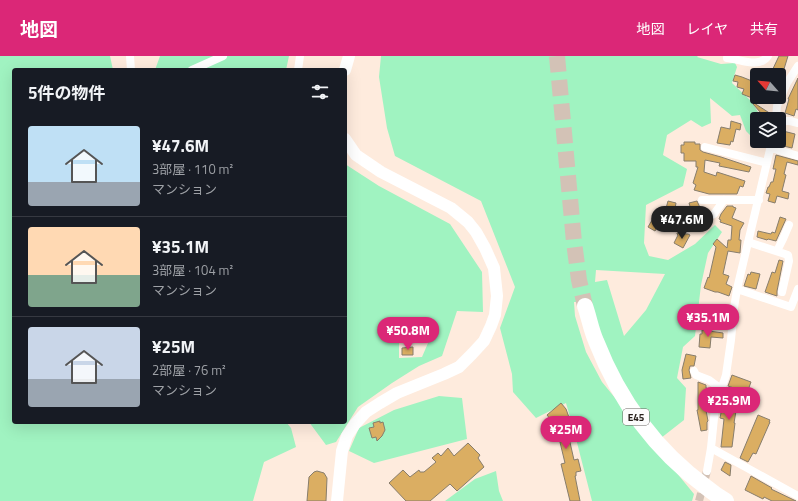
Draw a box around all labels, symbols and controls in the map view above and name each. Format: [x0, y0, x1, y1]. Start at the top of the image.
text: 地図 [20, 14, 58, 43]
text: 地図 [636, 18, 664, 39]
text: レイヤ [686, 18, 728, 39]
text: 共有 [750, 18, 778, 39]
north arrow [750, 68, 786, 104]
map controls [750, 68, 786, 148]
text: 5件の物件 [28, 80, 106, 106]
icon: filters [309, 81, 331, 103]
button: layers [750, 112, 786, 148]
text: ¥47.6M [152, 133, 209, 159]
icon: home [60, 142, 108, 190]
text: 3部屋 · 110 m² [152, 159, 233, 179]
text: マンション [152, 179, 217, 199]
pin: ¥47.6M [649, 206, 715, 240]
text: ¥47.6M [660, 209, 704, 229]
text: ¥35.1M [152, 234, 209, 260]
icon: home [60, 243, 108, 291]
text: 3部屋 · 104 m² [152, 260, 233, 280]
text: マンション [152, 280, 217, 300]
pin: ¥35.1M [675, 304, 741, 338]
text: ¥35.1M [686, 307, 730, 327]
pin: ¥50.8M [375, 317, 441, 351]
text: ¥50.8M [386, 320, 430, 340]
text: ¥25M [152, 334, 195, 360]
icon: home [60, 343, 108, 391]
text: 2部屋 · 76 m² [152, 360, 226, 380]
text: マンション [152, 380, 217, 400]
pin: ¥25.9M [696, 387, 762, 421]
text: ¥25.9M [707, 390, 751, 410]
road number: E45 [623, 409, 649, 425]
pin: ¥25M [542, 416, 590, 450]
text: ¥25M [550, 419, 583, 439]

